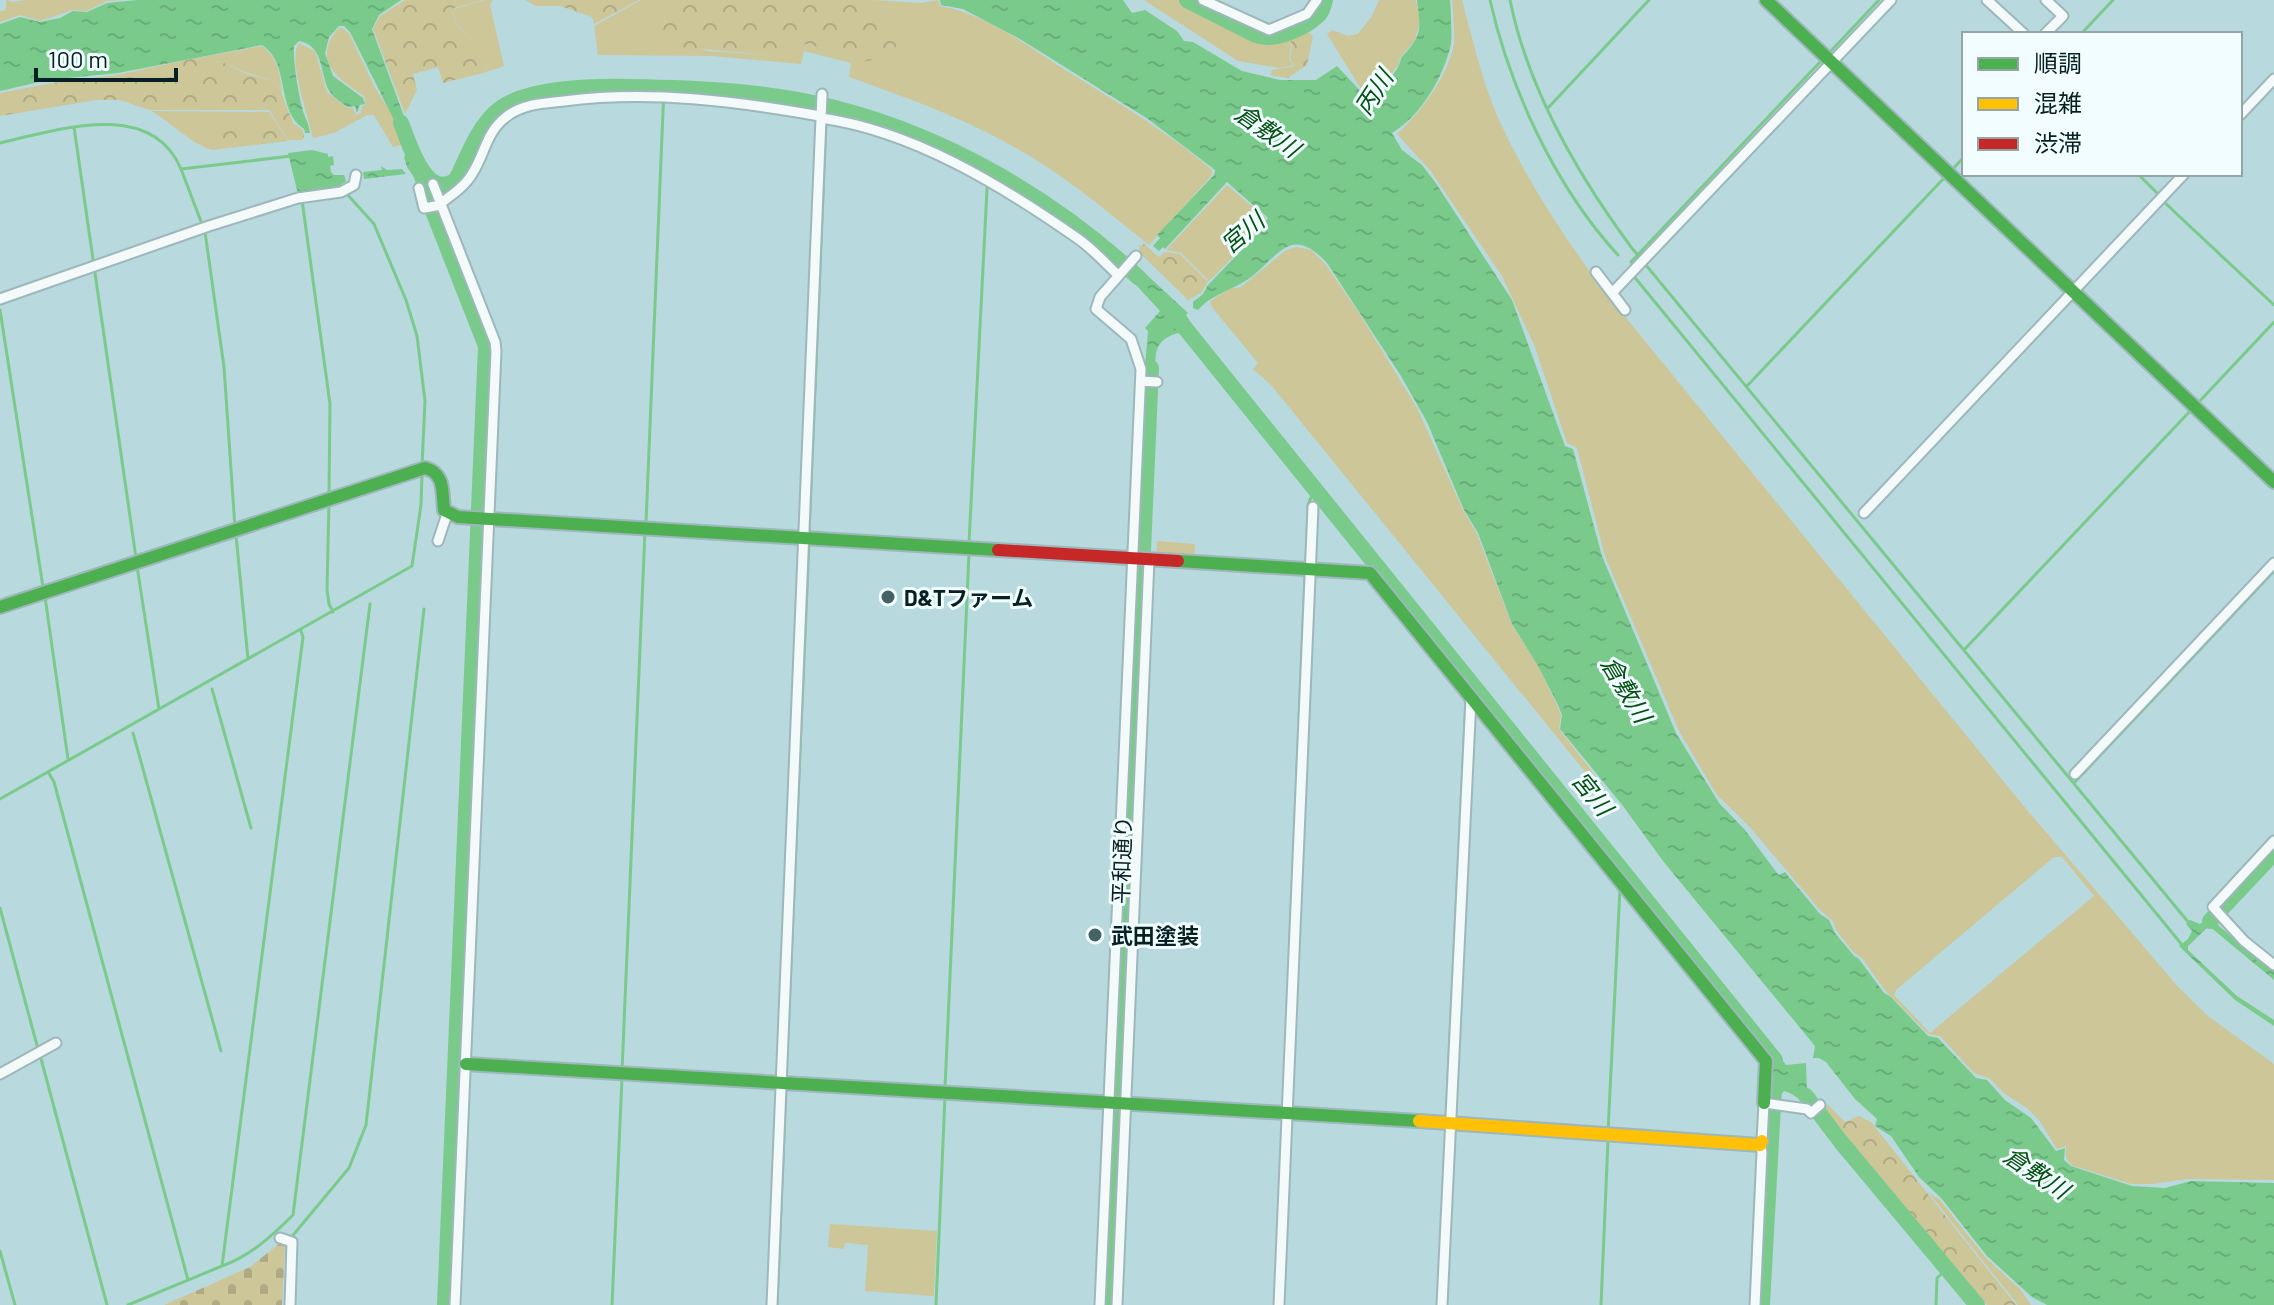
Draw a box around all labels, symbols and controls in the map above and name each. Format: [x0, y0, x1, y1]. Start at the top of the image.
scale bar [36, 32, 176, 82]
legend [1962, 32, 2242, 176]
text: 100 m [48, 44, 108, 73]
text: 順調 [2034, 48, 2082, 77]
water label: 丙川 [1348, 61, 1400, 120]
text: 混雑 [2034, 88, 2082, 117]
water label: 倉敷川 [1230, 97, 1308, 164]
text: 渋滞 [2034, 128, 2082, 157]
water label: 宮川 [1214, 204, 1272, 259]
place label: D&Tファーム [904, 584, 1033, 610]
marker: D&Tファーム [879, 588, 897, 606]
water label: 倉敷川 [1596, 651, 1660, 730]
water label: 宮川 [1567, 765, 1621, 823]
street label: 平和通り [1106, 816, 1136, 904]
place label: 武田塗装 [1111, 922, 1199, 948]
marker: 武田塗装 [1086, 926, 1104, 944]
water label: 倉敷川 [1999, 1140, 2077, 1206]

